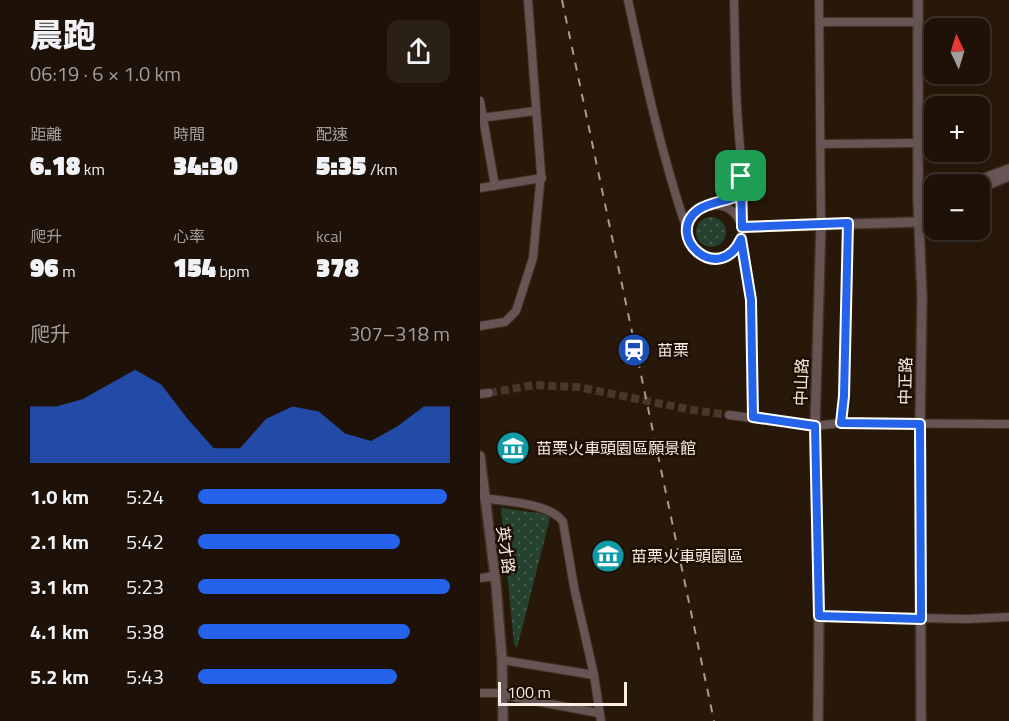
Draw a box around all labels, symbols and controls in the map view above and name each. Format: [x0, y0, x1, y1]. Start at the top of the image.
text: 晨跑 [30, 10, 96, 60]
north arrow [924, 18, 990, 84]
map controls [924, 18, 990, 240]
button: share [387, 20, 450, 83]
text: 06:19 · 6 × 1.0 km [30, 58, 181, 89]
button: + [924, 96, 990, 162]
text: 距離 [30, 122, 62, 146]
text: 時間 [173, 122, 205, 146]
text: 配速 [316, 122, 348, 146]
text: 6.18 [30, 146, 80, 185]
text: 34:30 [173, 146, 238, 185]
text: 5:35 [316, 146, 366, 185]
pin [715, 150, 766, 201]
text: km [80, 157, 105, 181]
text: /km [366, 157, 398, 181]
icon: arrive [724, 159, 757, 192]
button: − [924, 174, 990, 240]
text: 爬升 [30, 224, 62, 248]
text: 心率 [173, 224, 205, 248]
text: kcal [316, 224, 342, 248]
text: 96 [30, 248, 59, 287]
text: 154 [173, 248, 216, 287]
text: 378 [316, 248, 359, 287]
text: m [59, 259, 76, 283]
text: bpm [216, 259, 250, 283]
text: 爬升 [30, 318, 70, 349]
text: 307–318 m [349, 318, 450, 349]
station icon: 苗栗 [616, 332, 652, 368]
place label: 苗栗 [657, 338, 689, 362]
street label: 中正路 [893, 357, 917, 405]
street label: 中山路 [788, 358, 814, 406]
museum icon: 苗栗火車頭園區願景館 [495, 430, 531, 466]
place label: 苗栗火車頭園區願景館 [536, 436, 696, 460]
text: 1.0 km [30, 481, 89, 512]
text: 5:24 [126, 481, 164, 512]
street label: 英才路 [491, 525, 521, 575]
text: 2.1 km [30, 526, 89, 557]
text: 5:42 [126, 526, 164, 557]
museum icon: 苗栗火車頭園區 [590, 538, 626, 574]
place label: 苗栗火車頭園區 [631, 544, 743, 568]
text: 3.1 km [30, 571, 89, 602]
text: 5:23 [126, 571, 164, 602]
text: 4.1 km [30, 616, 89, 647]
text: 5:38 [126, 616, 164, 647]
text: 5.2 km [30, 661, 89, 692]
text: 5:43 [126, 661, 164, 692]
scale bar [498, 679, 627, 706]
text: 100 m [507, 680, 551, 704]

